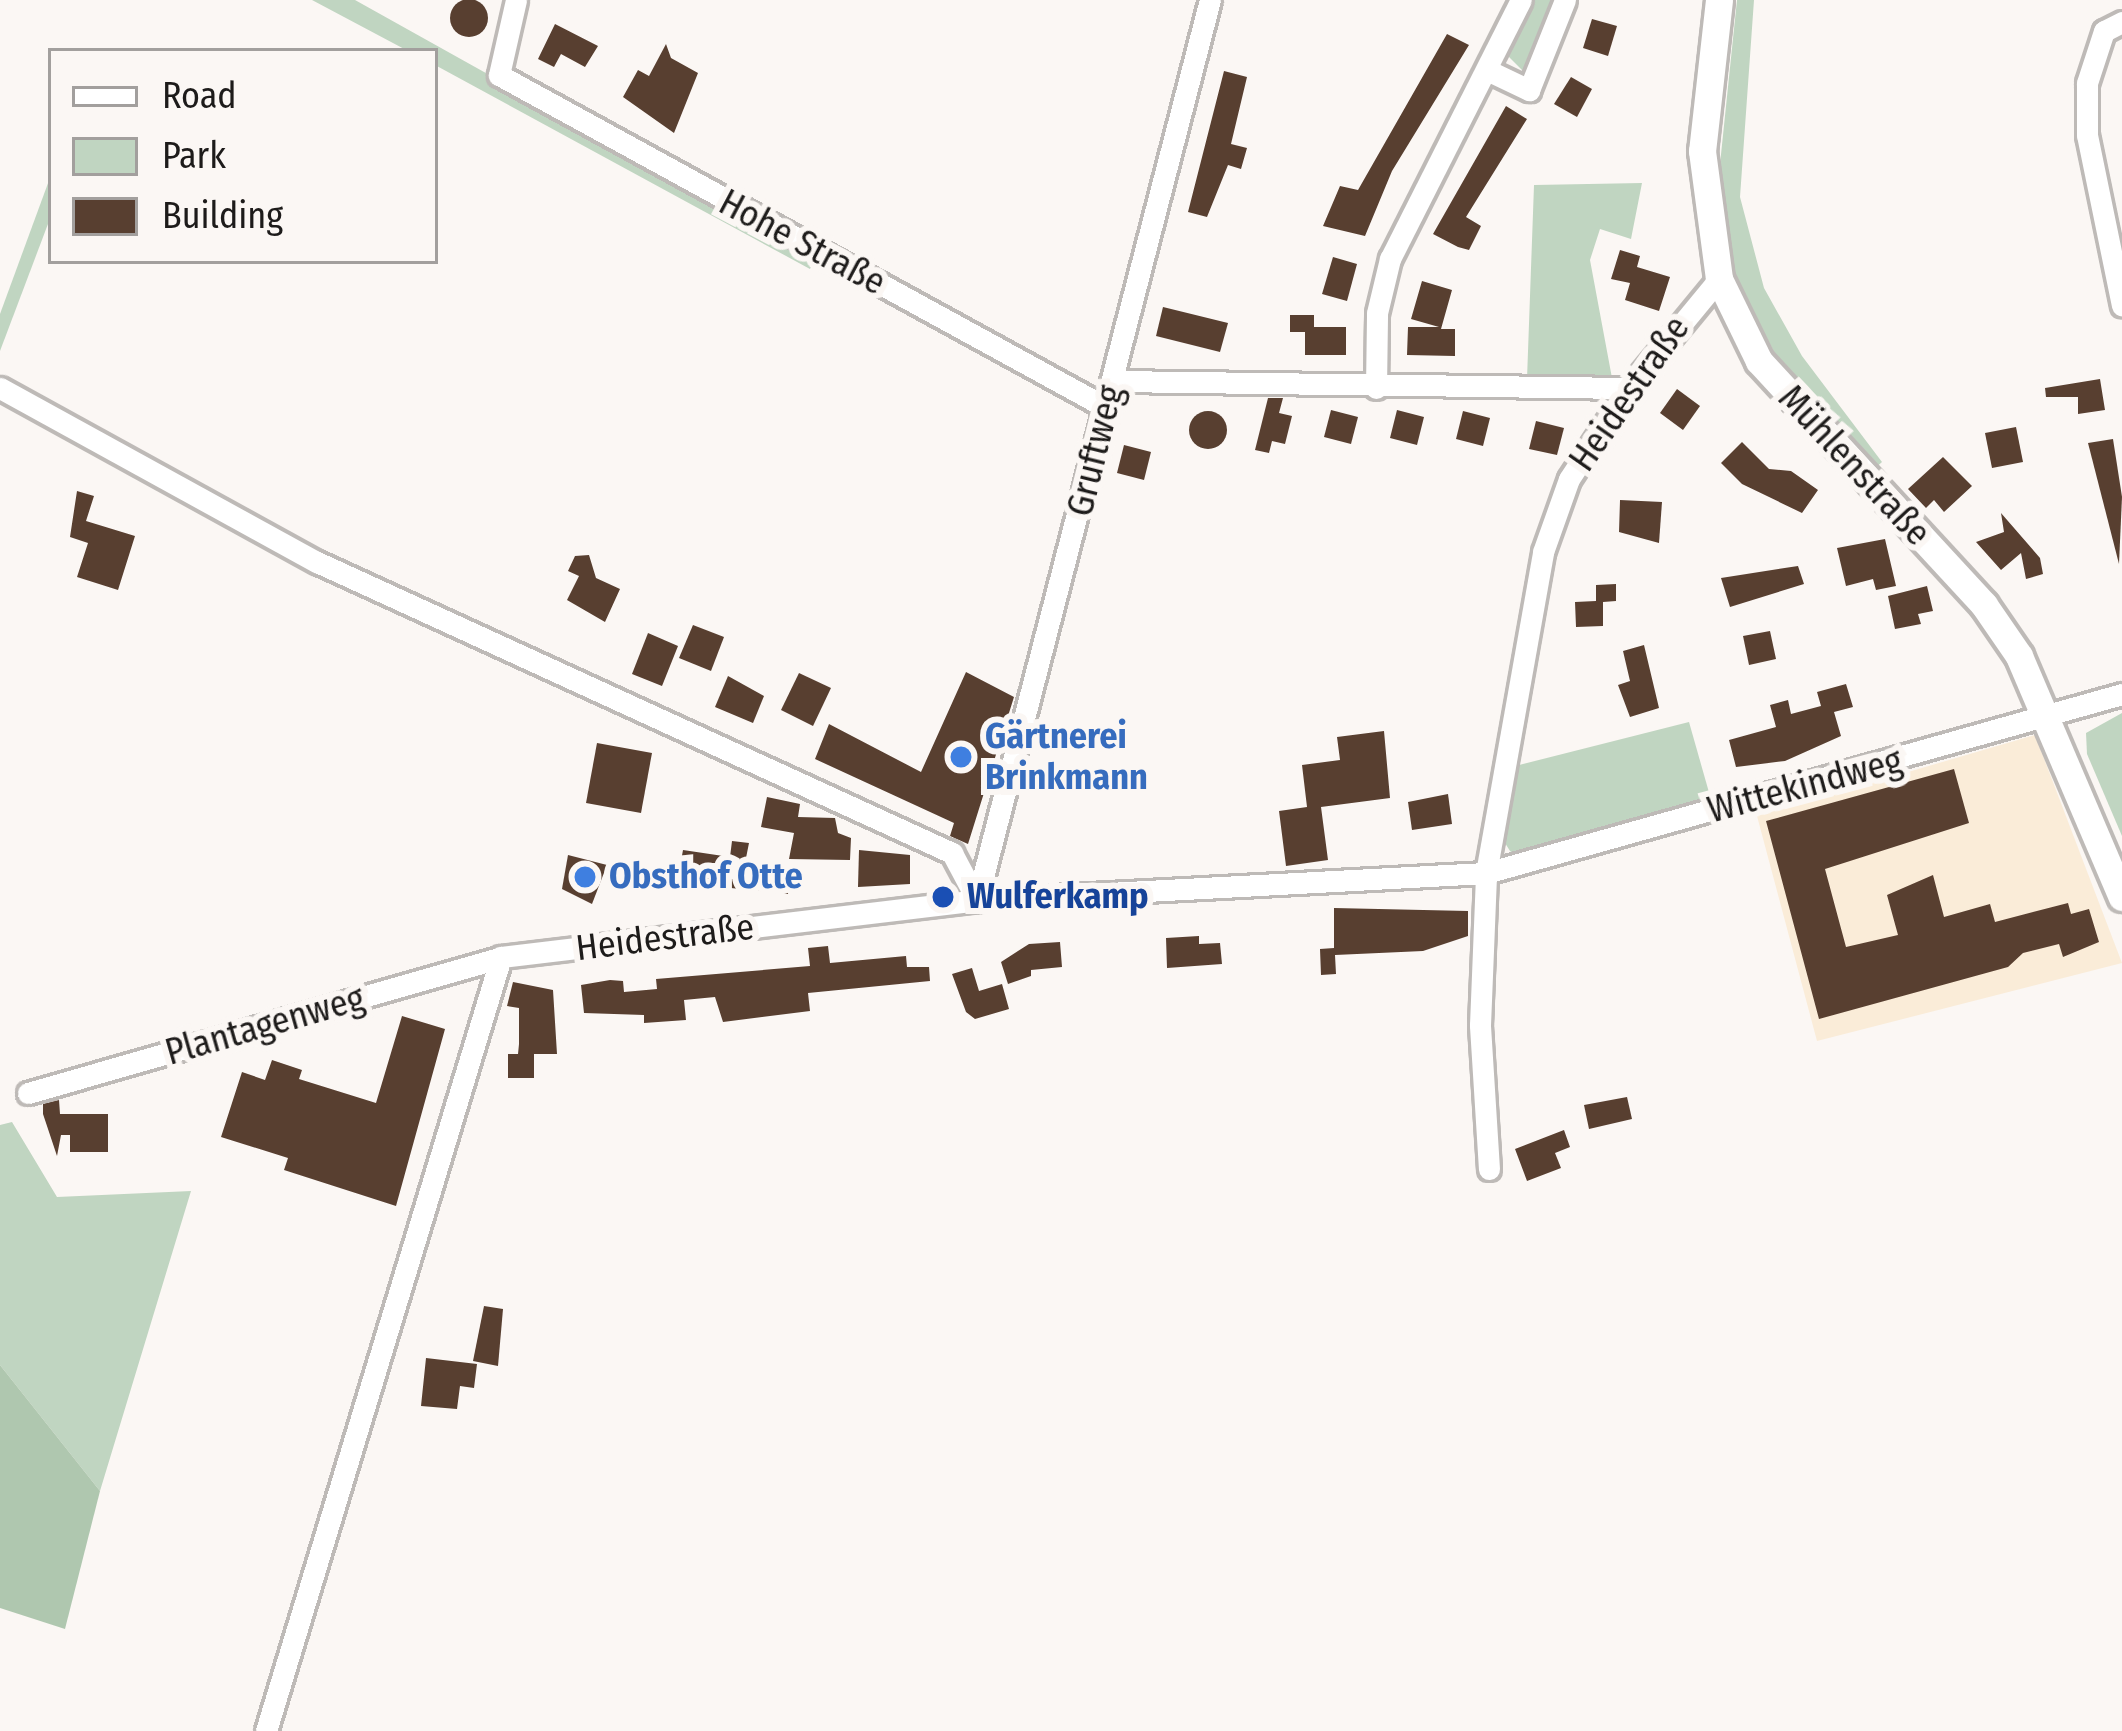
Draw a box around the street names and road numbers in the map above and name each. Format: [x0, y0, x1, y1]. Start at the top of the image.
street label: Hohe Straße [712, 181, 892, 305]
street label: Heidestraße [1561, 308, 1699, 480]
street label: Mühlenstraße [1769, 377, 1939, 555]
street label: Gruftweg [1059, 381, 1133, 521]
street label: Wittekindweg [1703, 739, 1907, 833]
street label: Heidestraße [574, 906, 756, 970]
street label: Plantagenweg [161, 977, 369, 1075]

